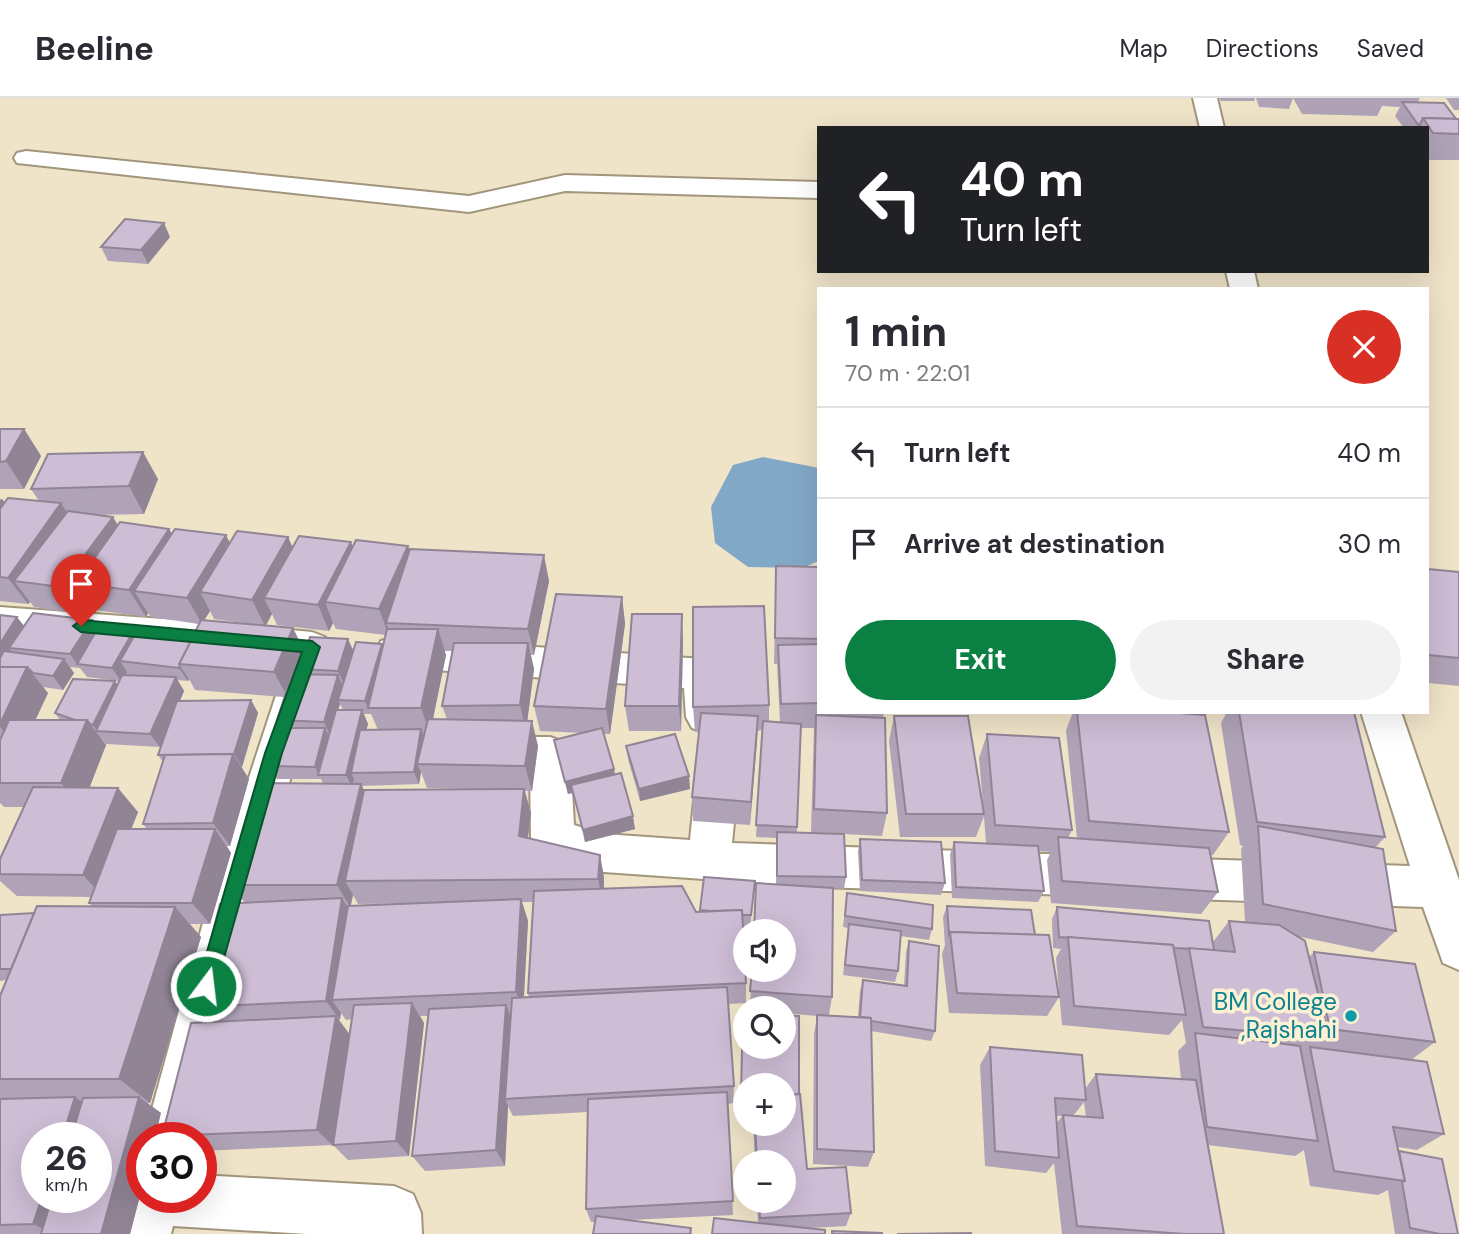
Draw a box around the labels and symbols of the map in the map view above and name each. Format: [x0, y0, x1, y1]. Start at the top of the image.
pin [51, 554, 111, 626]
position arrow [169, 949, 243, 1023]
place label: BM College ,Rajshahi [1214, 986, 1337, 1045]
marker: BM College ,Rajshahi [1343, 1008, 1359, 1024]
speed limit sign: 30 [126, 1122, 217, 1213]

